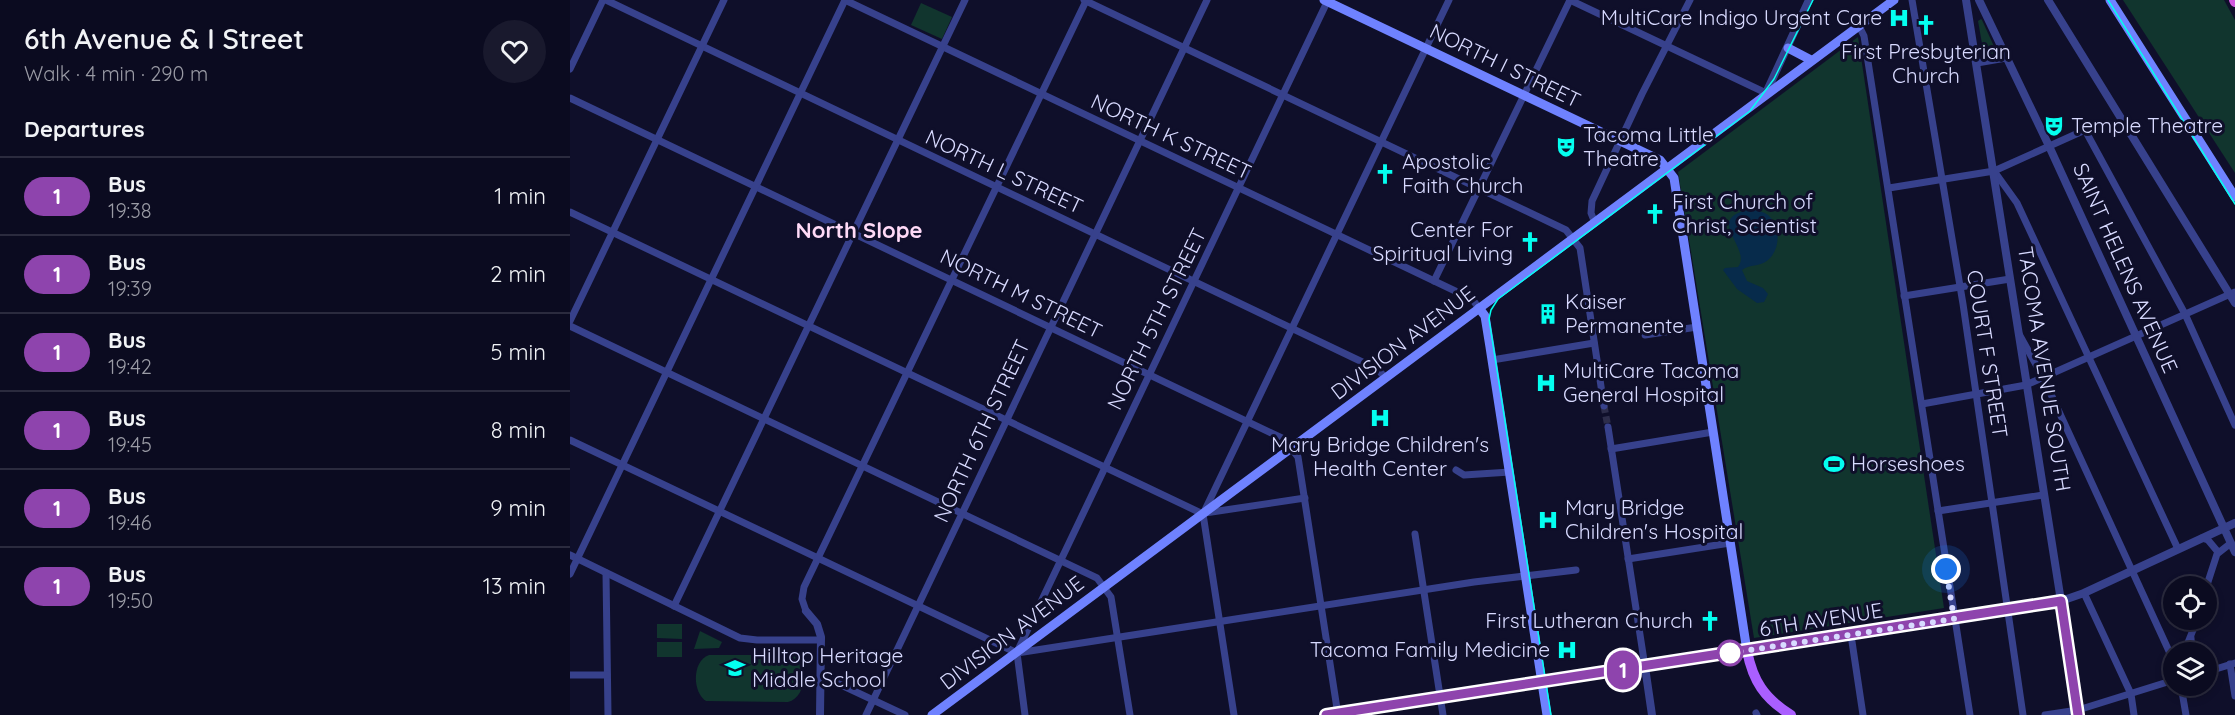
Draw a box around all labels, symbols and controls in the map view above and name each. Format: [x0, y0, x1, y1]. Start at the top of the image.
place label: MultiCare Indigo Urgent Care [1601, 4, 1882, 30]
hospital icon: MultiCare Indigo Urgent Care [1887, 6, 1911, 30]
church icon: First Presbyterian Church [1914, 13, 1938, 37]
street label: NORTH I STREET [1426, 17, 1585, 113]
button: heart [483, 20, 546, 83]
text: 6th Avenue & I Street [24, 21, 304, 56]
place label: First Presbyterian Church [1841, 38, 2011, 88]
text: Walk · 4 min · 290 m [24, 61, 208, 86]
street label: NORTH K STREET [1087, 88, 1256, 185]
place label: Temple Theatre [2071, 112, 2223, 138]
theatre icon: Temple Theatre [2042, 114, 2066, 138]
text: Departures [24, 115, 145, 143]
place label: Tacoma Little Theatre [1583, 121, 1714, 171]
street label: NORTH L STREET [922, 123, 1087, 219]
theatre icon: Tacoma Little Theatre [1554, 135, 1578, 159]
place label: Apostolic Faith Church [1402, 148, 1524, 198]
street label: SAINT HELENS AVENUE [2068, 159, 2184, 377]
church icon: Apostolic Faith Church [1373, 162, 1397, 186]
text: Bus [108, 170, 146, 198]
text: 1 min [494, 182, 546, 210]
text: 1 [53, 183, 61, 209]
place label: First Church of Christ, Scientist [1672, 188, 1817, 238]
text: 19:38 [108, 198, 152, 223]
church icon: First Church of Christ, Scientist [1643, 202, 1667, 226]
district label: North Slope [796, 216, 922, 244]
place label: Center For Spiritual Living [1373, 216, 1513, 266]
street label: NORTH 5TH STREET [1101, 224, 1211, 414]
church icon: Center For Spiritual Living [1518, 230, 1542, 254]
street label: NORTH M STREET [936, 243, 1107, 344]
street label: TACOMA AVENUE SOUTH [2013, 244, 2077, 493]
text: Bus [108, 248, 146, 276]
text: 2 min [490, 260, 546, 288]
text: 1 [53, 261, 61, 287]
street label: COURT F STREET [1962, 268, 2014, 440]
text: 19:39 [108, 276, 152, 301]
street label: DIVISION AVENUE [1325, 280, 1479, 405]
place label: Kaiser Permanente [1565, 288, 1684, 338]
building icon: Kaiser Permanente [1536, 302, 1560, 326]
text: Bus [108, 326, 146, 354]
street label: NORTH 6TH STREET [927, 335, 1035, 526]
text: 5 min [491, 338, 546, 366]
text: 1 [53, 339, 61, 365]
text: 19:42 [108, 354, 152, 379]
place label: MultiCare Tacoma General Hospital [1563, 357, 1739, 407]
hospital icon: MultiCare Tacoma General Hospital [1534, 371, 1558, 395]
text: Bus [108, 404, 146, 432]
hospital icon: Mary Bridge Children's Health Center [1368, 406, 1392, 430]
text: 8 min [491, 416, 546, 444]
text: 1 [53, 417, 61, 443]
place label: Mary Bridge Children's Health Center [1271, 431, 1489, 481]
text: 19:45 [108, 432, 152, 457]
place label: Horseshoes [1851, 450, 1965, 476]
sports icon: Horseshoes [1822, 452, 1846, 476]
text: Bus [108, 482, 146, 510]
text: 9 min [490, 494, 546, 522]
place label: Mary Bridge Children's Hospital [1565, 494, 1743, 544]
text: 1 [53, 495, 61, 521]
hospital icon: Mary Bridge Children's Hospital [1536, 508, 1560, 532]
text: 19:46 [108, 510, 152, 535]
your location [1931, 554, 1961, 584]
text: Bus [108, 560, 146, 588]
street label: DIVISION AVENUE [934, 570, 1088, 695]
text: 13 min [483, 572, 546, 600]
text: 1 [53, 573, 61, 599]
map controls [2163, 576, 2217, 696]
button: locate [2163, 576, 2217, 630]
text: 19:50 [108, 588, 153, 613]
street label: 6TH AVENUE [1757, 596, 1884, 642]
place label: First Lutheran Church [1485, 607, 1693, 633]
church icon: First Lutheran Church [1698, 609, 1722, 633]
place label: Tacoma Family Medicine [1310, 636, 1550, 662]
hospital icon: Tacoma Family Medicine [1555, 638, 1579, 662]
unlabelled marker [1717, 640, 1743, 666]
place label: Hilltop Heritage Middle School [752, 642, 903, 692]
button: layers [2163, 642, 2217, 696]
line badge: 1 [1604, 650, 1642, 690]
school or university icon: Hilltop Heritage Middle School [723, 656, 747, 680]
text: 1 [1619, 657, 1627, 683]

